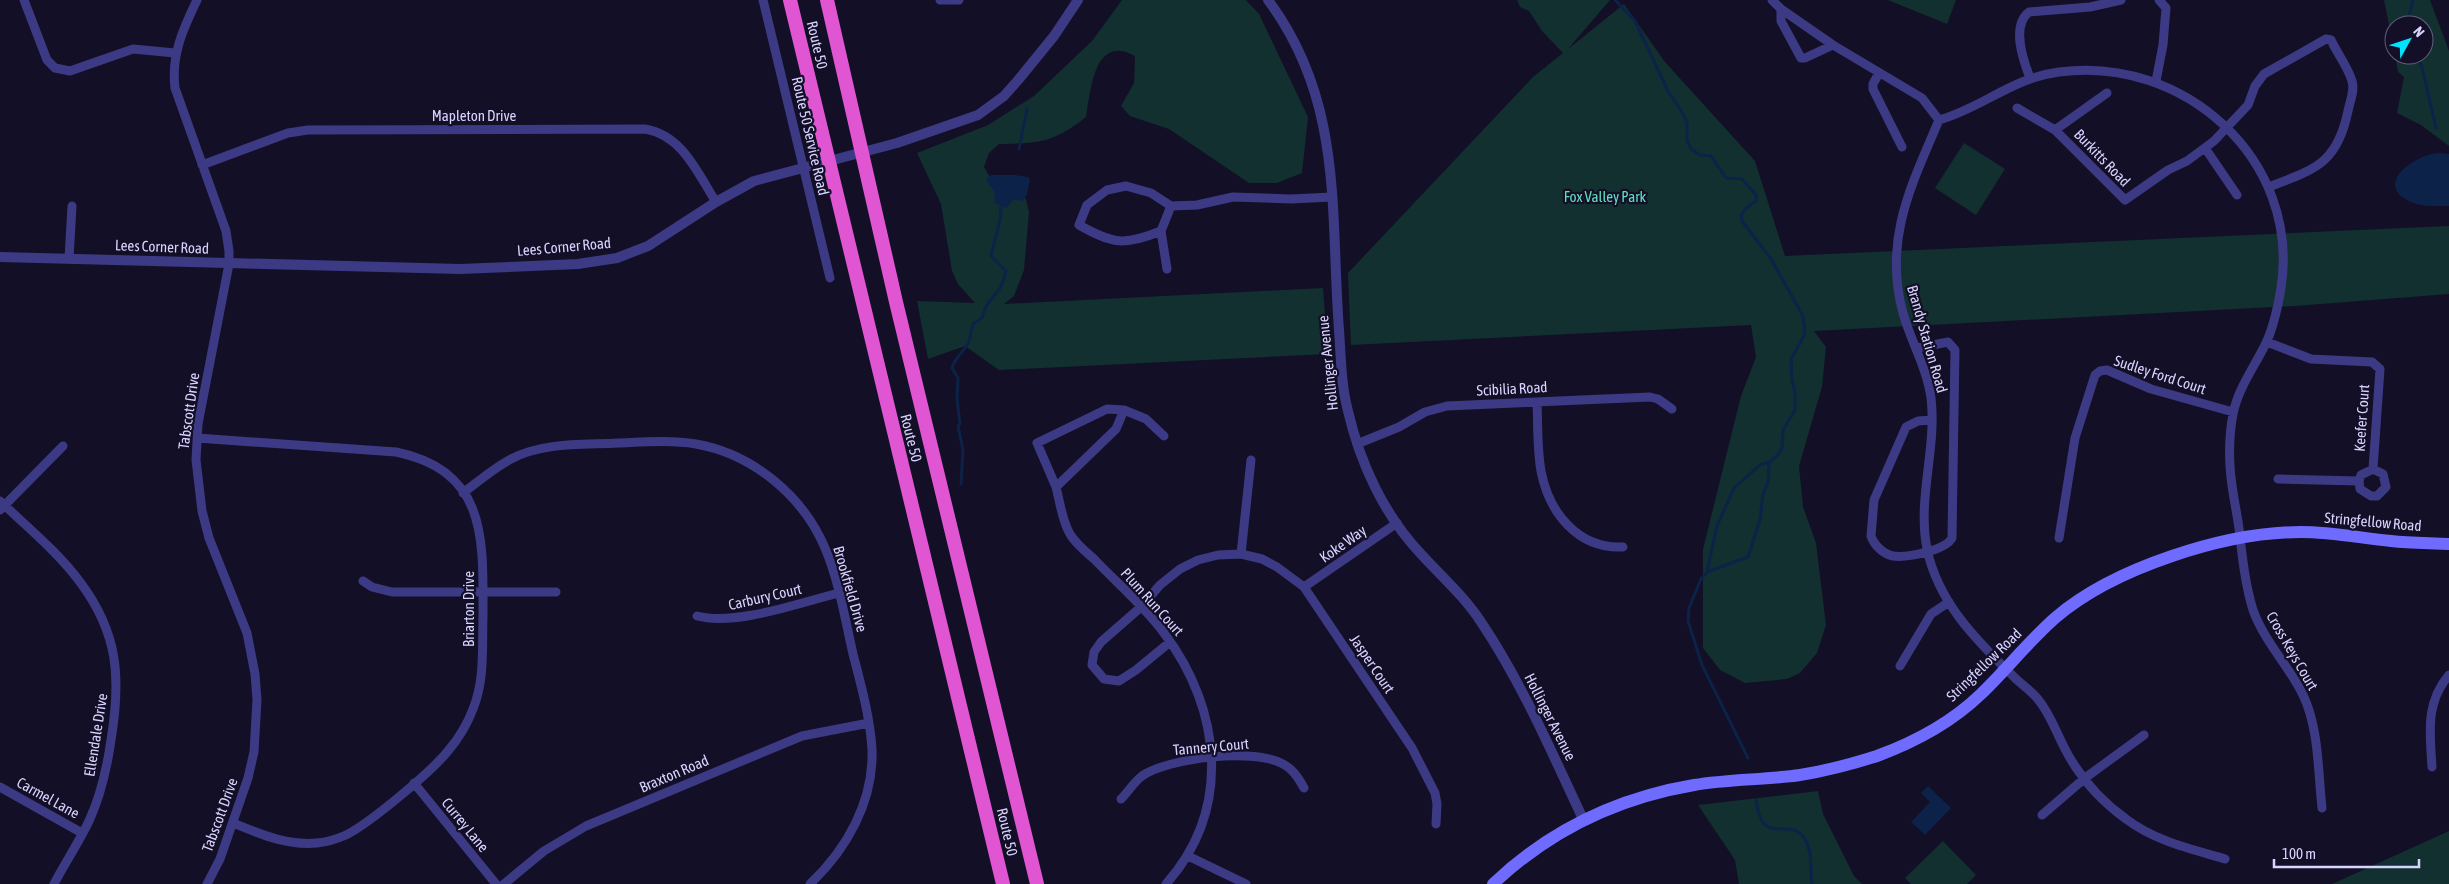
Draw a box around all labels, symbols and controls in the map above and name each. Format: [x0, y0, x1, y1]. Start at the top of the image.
north arrow [2384, 15, 2434, 65]
street label: Route 50 [804, 19, 831, 71]
text: N [2410, 23, 2428, 40]
street label: Route 50 Service Road [789, 75, 832, 197]
street label: Mapleton Drive [432, 107, 516, 124]
street label: Burkitts Road [2071, 125, 2134, 190]
park label: Fox Valley Park [1564, 188, 1647, 205]
street label: Lees Corner Road [516, 234, 612, 259]
street label: Lees Corner Road [115, 236, 209, 257]
street label: Brandy Station Road [1904, 283, 1951, 395]
street label: Hollinger Avenue [1314, 315, 1341, 411]
street label: Sudley Ford Court [2112, 352, 2208, 397]
street label: Tabscott Drive [175, 371, 202, 450]
street label: Scibilia Road [1476, 378, 1548, 399]
street label: Keefer Court [2351, 384, 2372, 452]
street label: Route 50 [897, 412, 926, 464]
street label: Stringfellow Road [2324, 509, 2422, 534]
street label: Koke Way [1316, 521, 1369, 566]
street label: Brookfield Drive [830, 544, 871, 634]
street label: Plum Run Court [1118, 564, 1187, 639]
street label: Briarton Drive [460, 571, 477, 647]
street label: Carbury Court [727, 580, 803, 613]
street label: Cross Keys Court [2263, 608, 2322, 693]
street label: Stringfellow Road [1943, 625, 2025, 705]
street label: Jasper Court [1347, 631, 1398, 696]
street label: Hollinger Avenue [1521, 670, 1580, 763]
street label: Ellendale Drive [81, 692, 111, 778]
street label: Tannery Court [1172, 735, 1250, 758]
street label: Braxton Road [637, 751, 711, 796]
street label: Carmel Lane [14, 773, 83, 822]
street label: Tabscott Drive [198, 775, 241, 854]
street label: Currey Lane [438, 794, 492, 855]
street label: Route 50 [994, 806, 1021, 858]
scale bar [2274, 836, 2419, 868]
text: 100 m [2282, 845, 2316, 862]

